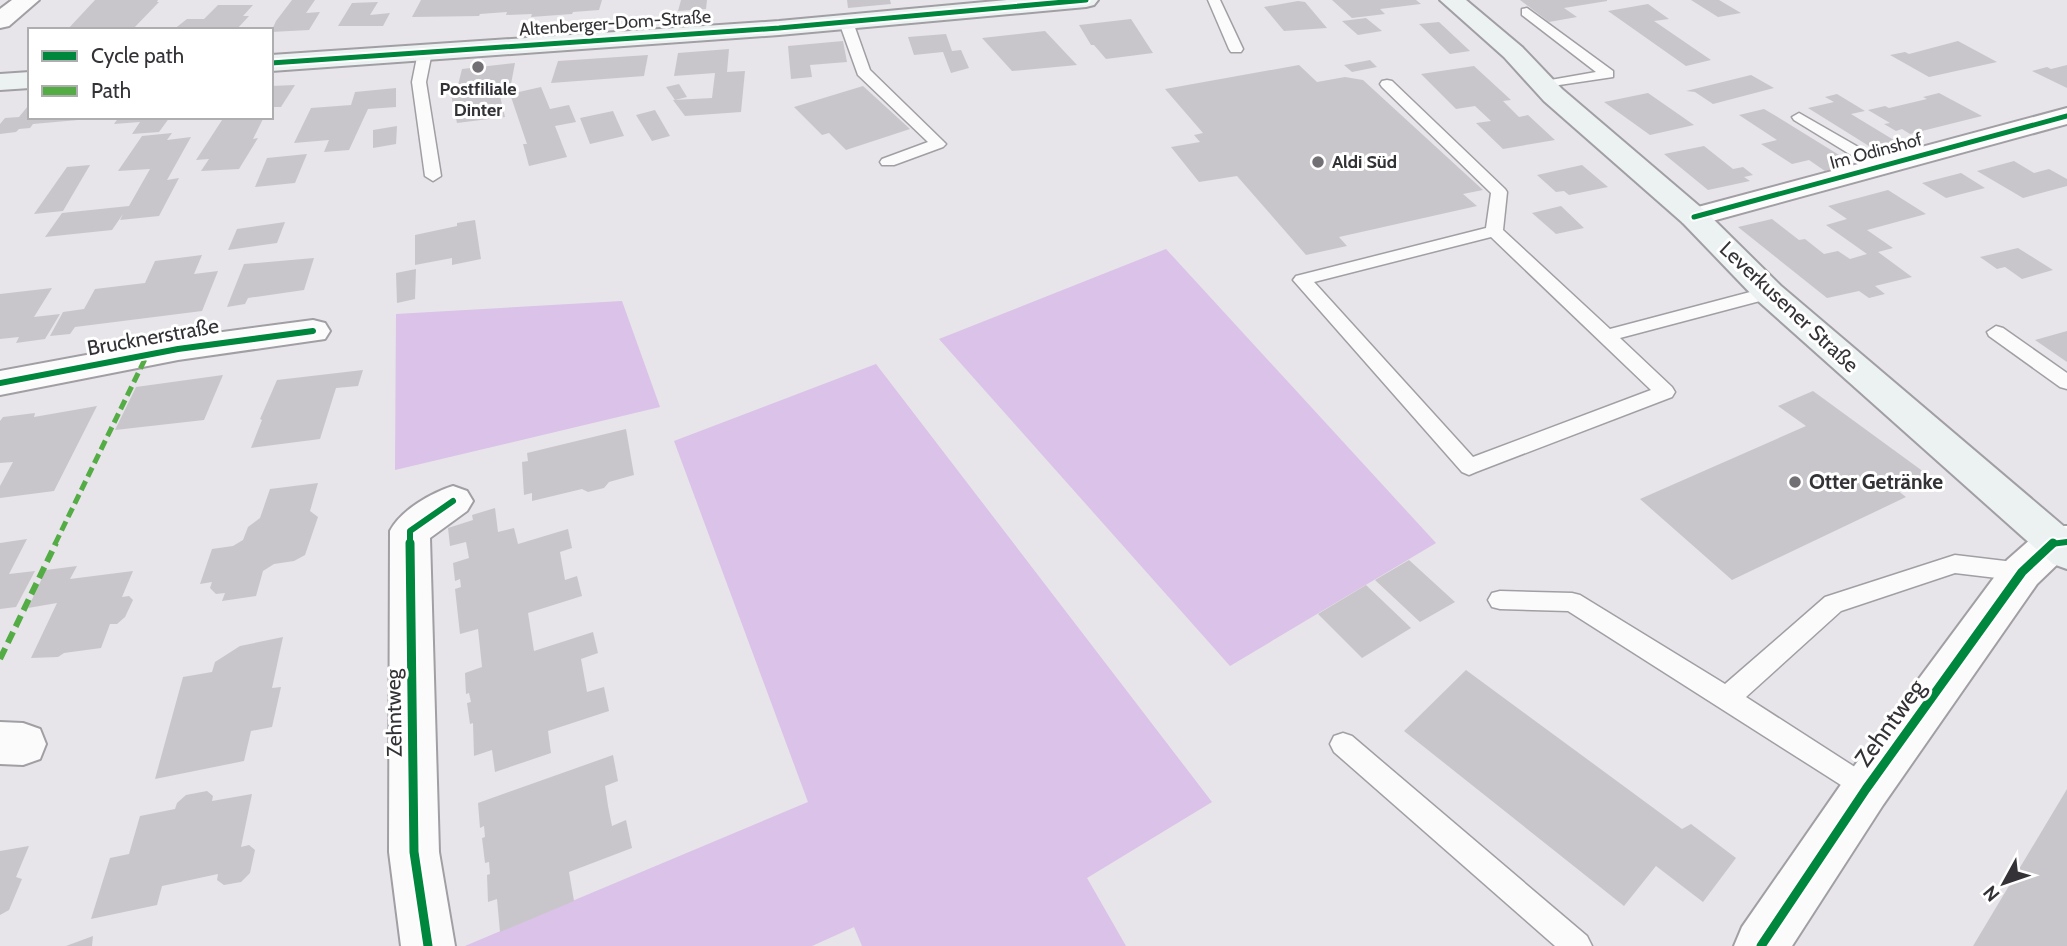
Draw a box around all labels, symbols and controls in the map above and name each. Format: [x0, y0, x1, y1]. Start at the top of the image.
street label: Altenberger-Dom-Straße [518, 5, 712, 41]
legend [28, 28, 273, 119]
text: Cycle path [91, 43, 184, 68]
marker: Postfiliale Dinter [470, 59, 486, 75]
text: Path [91, 78, 131, 103]
place label: Postfiliale Dinter [439, 78, 517, 121]
street label: Im Odinshof [1827, 128, 1925, 174]
place label: Aldi Süd [1332, 151, 1397, 173]
marker: Aldi Süd [1310, 154, 1326, 170]
street label: Leverkusener Straße [1715, 236, 1864, 378]
street label: Brucknerstraße [85, 313, 221, 360]
place label: Otter Getränke [1809, 469, 1943, 494]
marker: Otter Getränke [1787, 474, 1803, 490]
street label: Zehntweg [380, 668, 407, 757]
street label: Zehntweg [1848, 673, 1932, 772]
north arrow [1969, 848, 2039, 918]
text: N [1978, 881, 2004, 906]

